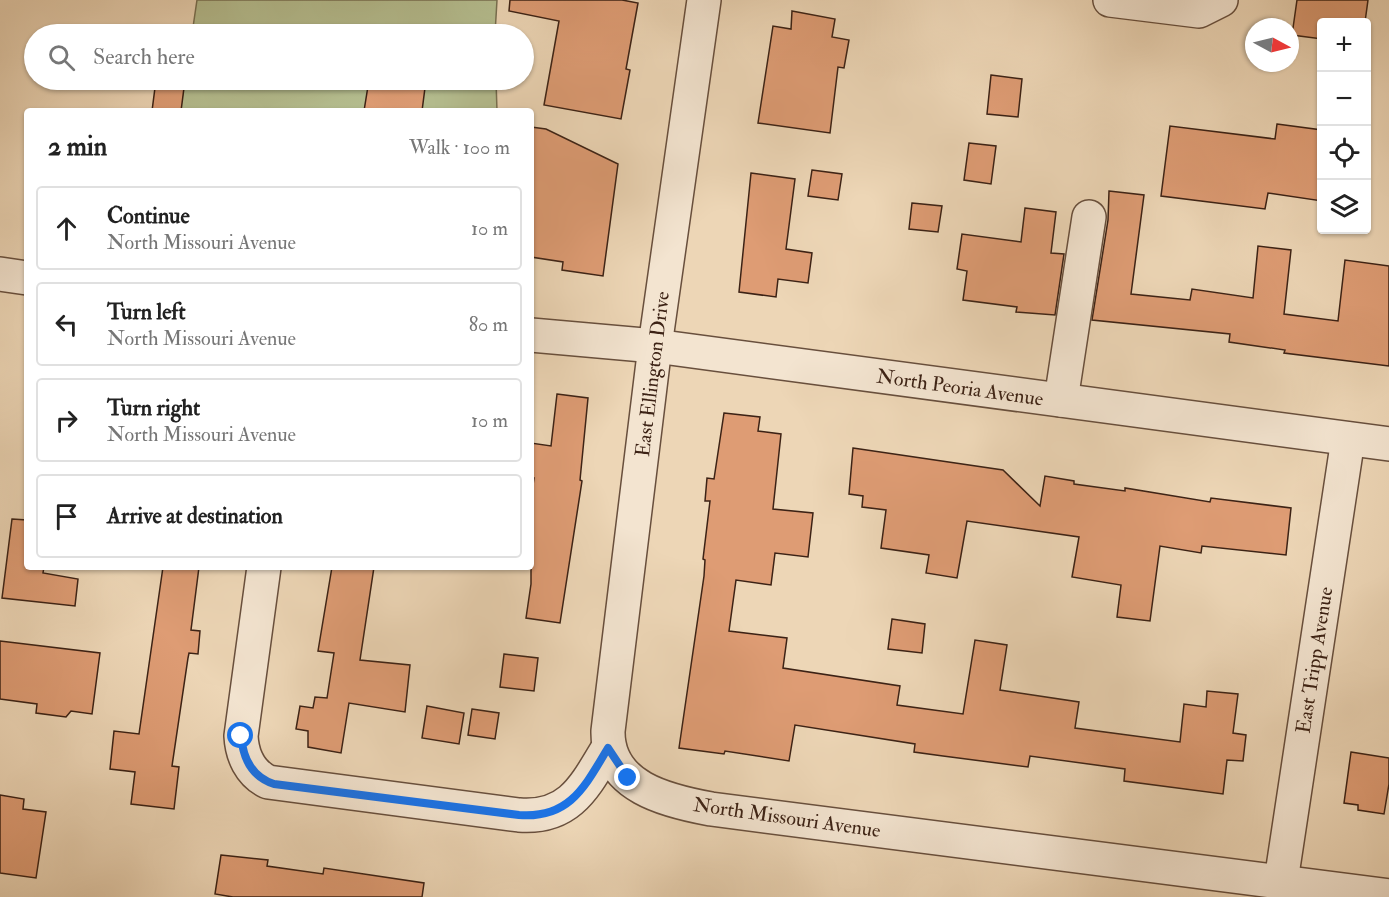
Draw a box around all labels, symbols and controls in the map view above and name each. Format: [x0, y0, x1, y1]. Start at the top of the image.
north arrow [1245, 18, 1299, 72]
map controls [1317, 18, 1371, 234]
button: + [1317, 18, 1371, 72]
search box [24, 24, 534, 90]
icon: search [45, 41, 78, 74]
text: Search here [93, 43, 195, 71]
button: − [1317, 72, 1371, 126]
button: locate [1317, 126, 1371, 180]
text: 2 min [48, 131, 107, 163]
text: Walk · 100 m [409, 135, 510, 160]
button: layers [1317, 180, 1371, 234]
text: Continue [107, 202, 190, 230]
icon: ahead [50, 212, 83, 245]
text: 10 m [471, 216, 508, 241]
text: North Missouri Avenue [107, 230, 296, 255]
street label: East Ellington Drive [630, 290, 675, 458]
text: Turn left [107, 298, 186, 326]
icon: left [50, 308, 83, 341]
text: 80 m [469, 312, 508, 337]
text: North Missouri Avenue [107, 326, 296, 351]
street label: North Peoria Avenue [875, 363, 1045, 412]
text: Turn right [107, 394, 200, 422]
icon: right [50, 404, 83, 437]
text: 10 m [471, 408, 508, 433]
text: North Missouri Avenue [107, 422, 296, 447]
icon: arrive [50, 500, 83, 533]
text: Arrive at destination [107, 502, 283, 530]
street label: East Tripp Avenue [1291, 585, 1339, 735]
route start [227, 722, 253, 748]
route end [614, 764, 640, 790]
street label: North Missouri Avenue [692, 792, 882, 843]

